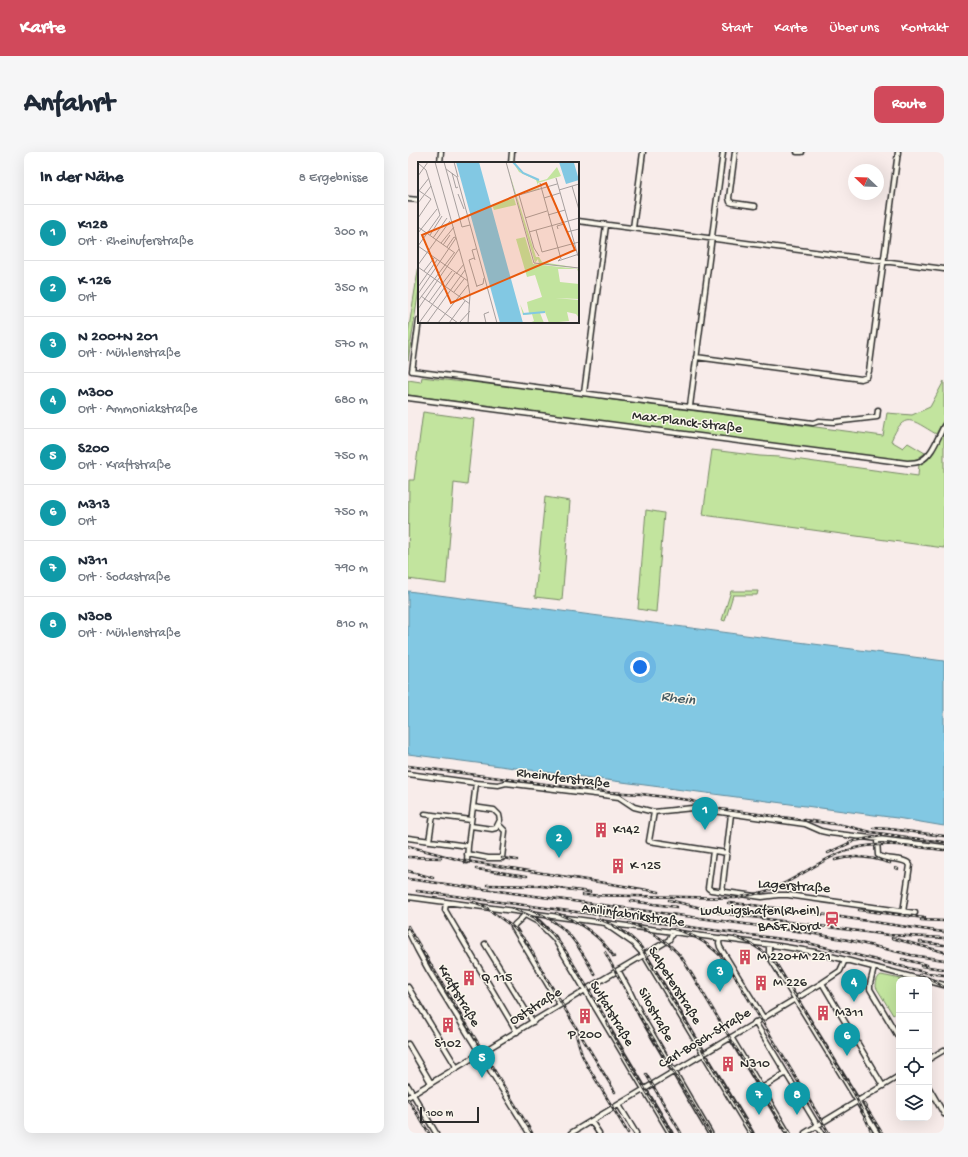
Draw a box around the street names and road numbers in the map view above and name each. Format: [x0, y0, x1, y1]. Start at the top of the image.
street label: Max-Planck-Straße [631, 408, 744, 438]
street label: Rheinuferstraße [515, 765, 612, 793]
street label: Lagerstraße [757, 876, 831, 898]
street label: Anilinfabrikstraße [580, 900, 686, 932]
street label: Salpeterstraße [643, 944, 705, 1029]
street label: Kraftstraße [433, 962, 484, 1031]
street label: Sulfatstraße [585, 978, 638, 1050]
street label: Oststraße [507, 984, 566, 1030]
street label: Silostraße [633, 985, 677, 1046]
street label: Carl-Bosch-Straße [656, 1004, 755, 1073]

